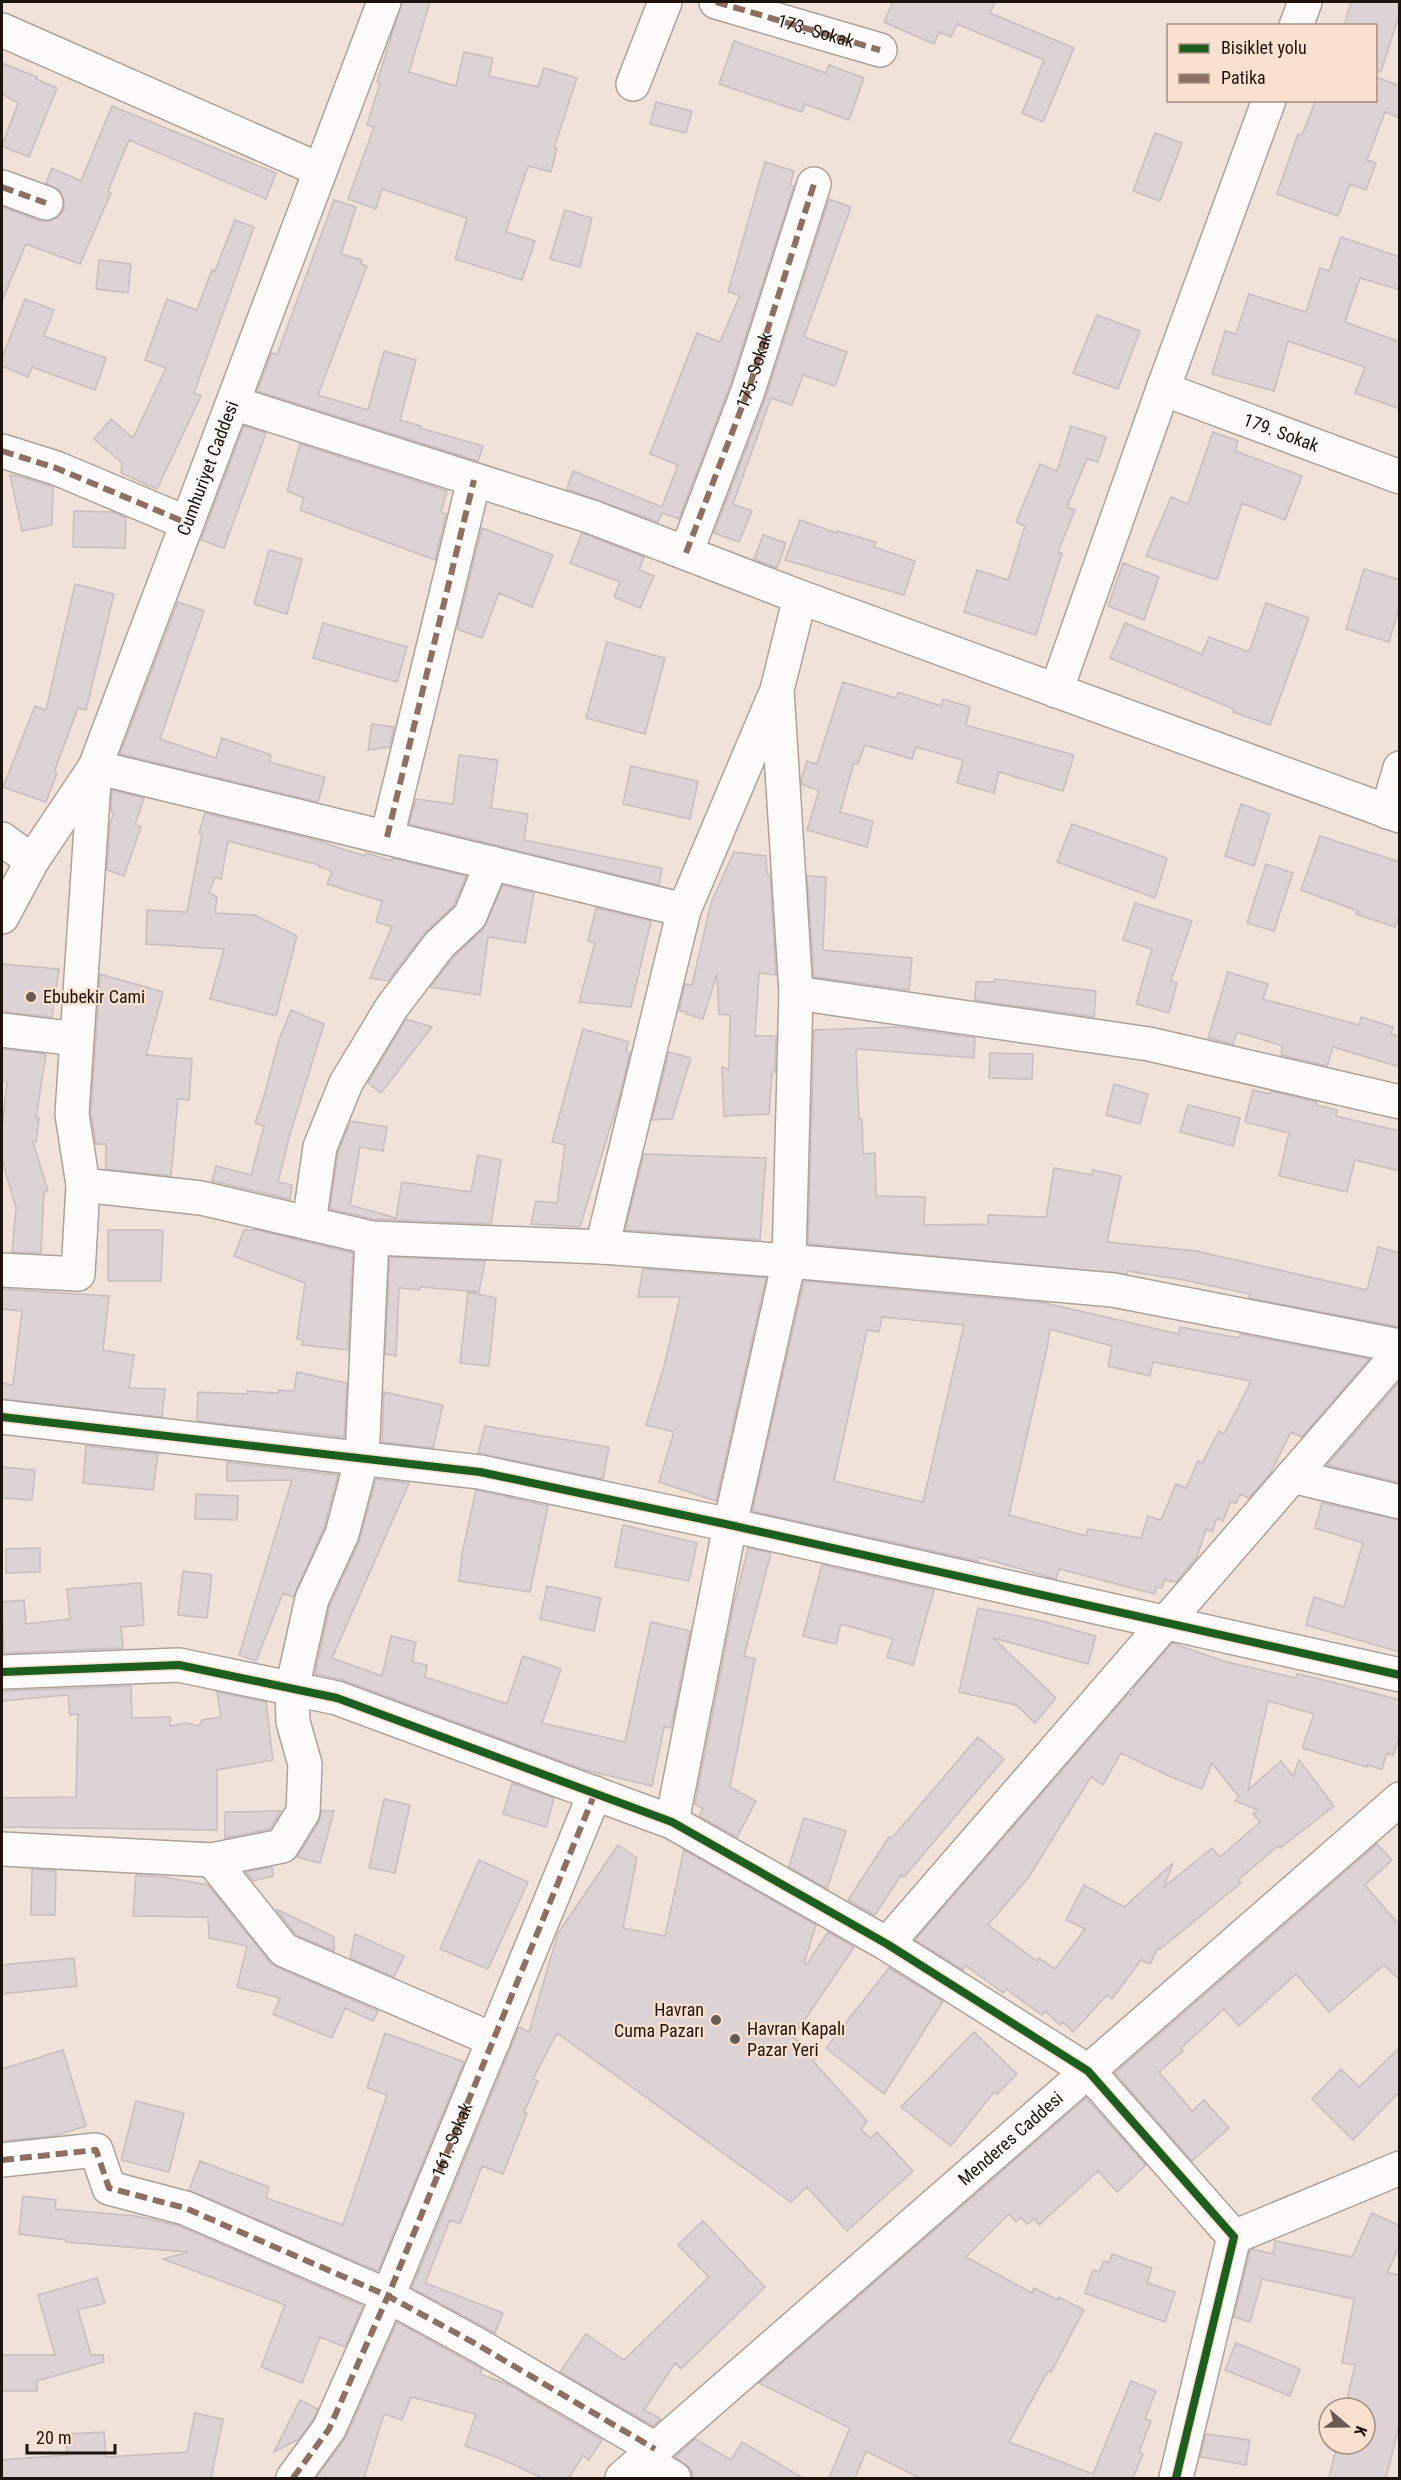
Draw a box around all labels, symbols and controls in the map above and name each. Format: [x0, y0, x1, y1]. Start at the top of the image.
street label: 173. Sokak [775, 10, 857, 52]
legend [1167, 24, 1377, 102]
text: Bisiklet yolu [1221, 37, 1307, 58]
text: Patika [1221, 67, 1266, 88]
street label: 175. Sokak [731, 330, 776, 411]
street label: Cumhuriyet Caddesi [172, 398, 242, 538]
street label: 179. Sokak [1241, 409, 1322, 456]
place label: Ebubekir Cami [43, 986, 145, 1007]
marker: Ebubekir Cami [24, 990, 38, 1004]
place label: Havran Cuma Pazarı [614, 1999, 704, 2041]
marker: Havran Cuma Pazarı [709, 2013, 723, 2027]
place label: Havran Kapalı Pazar Yeri [747, 2018, 845, 2060]
marker: Havran Kapalı Pazar Yeri [728, 2032, 742, 2046]
street label: Menderes Caddesi [954, 2087, 1067, 2190]
street label: 161. Sokak [427, 2099, 476, 2180]
north arrow [1317, 2396, 1377, 2456]
scale bar [27, 2417, 116, 2455]
text: K [1350, 2424, 1371, 2439]
text: 20 m [36, 2427, 71, 2448]

